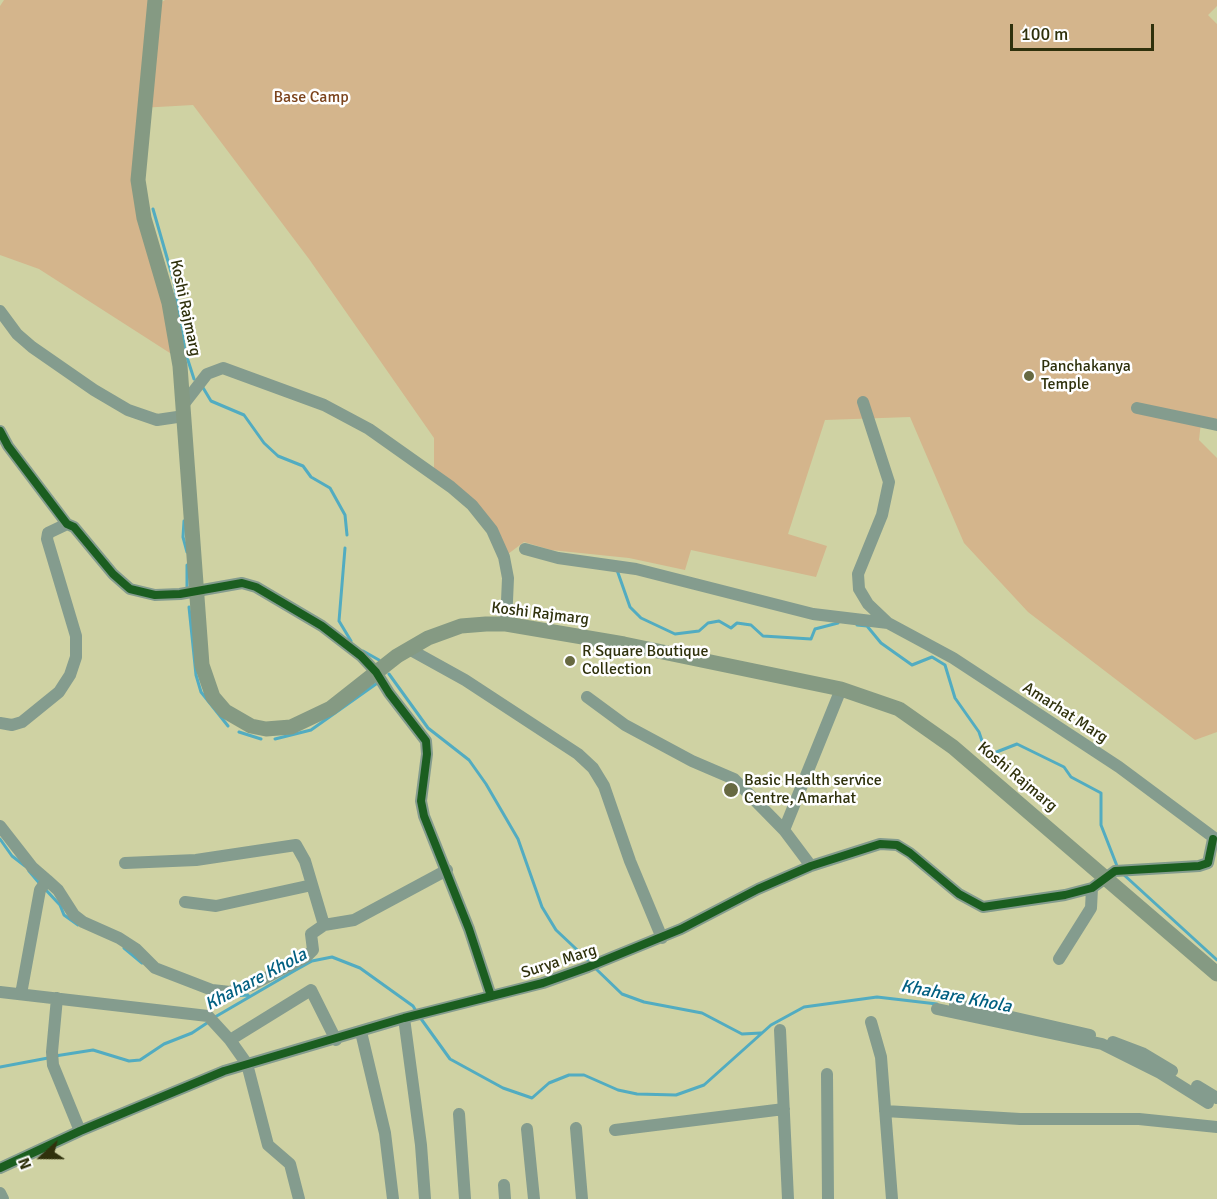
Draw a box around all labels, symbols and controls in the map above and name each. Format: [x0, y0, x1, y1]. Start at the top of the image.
scale bar [1013, 12, 1157, 50]
text: 100 m [1021, 23, 1068, 45]
park label: Base Camp [273, 88, 349, 108]
street label: Koshi Rajmarg [165, 258, 205, 358]
place label: Panchakanya Temple [1041, 357, 1131, 395]
marker: Panchakanya Temple [1022, 369, 1036, 383]
street label: Koshi Rajmarg [490, 598, 590, 630]
place label: R Square Boutique Collection [582, 642, 708, 680]
marker: R Square Boutique Collection [563, 654, 577, 668]
street label: Amarhat Marg [1019, 678, 1111, 748]
street label: Koshi Rajmarg [973, 738, 1061, 816]
place label: Basic Health service Centre, Amarhat [744, 771, 882, 809]
marker: Basic Health service Centre, Amarhat [722, 781, 740, 799]
street label: Surya Marg [519, 941, 599, 983]
water label: Khahare Khola [201, 944, 311, 1016]
water label: Khahare Khola [899, 976, 1013, 1018]
north arrow [12, 1127, 72, 1187]
text: N [14, 1155, 37, 1172]

